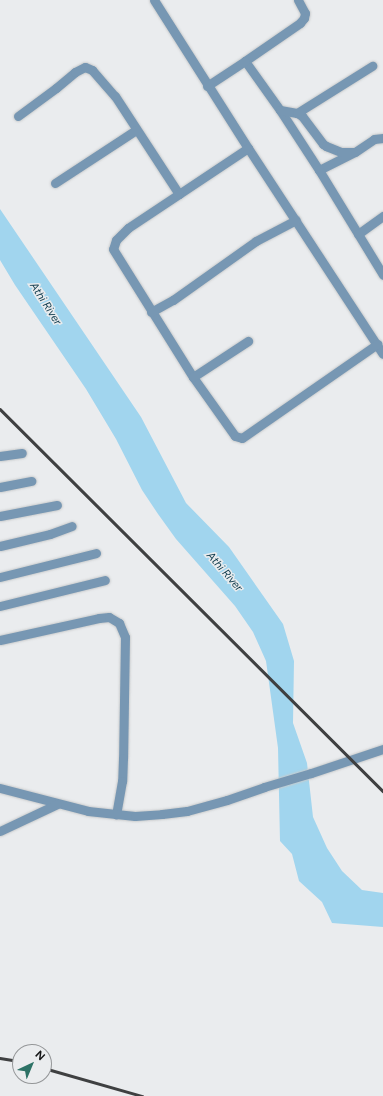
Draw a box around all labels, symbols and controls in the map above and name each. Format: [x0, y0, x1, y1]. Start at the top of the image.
water label: Athi River [26, 280, 64, 328]
water label: Athi River [203, 550, 245, 594]
north arrow [12, 1044, 52, 1084]
text: N [32, 1048, 48, 1063]

